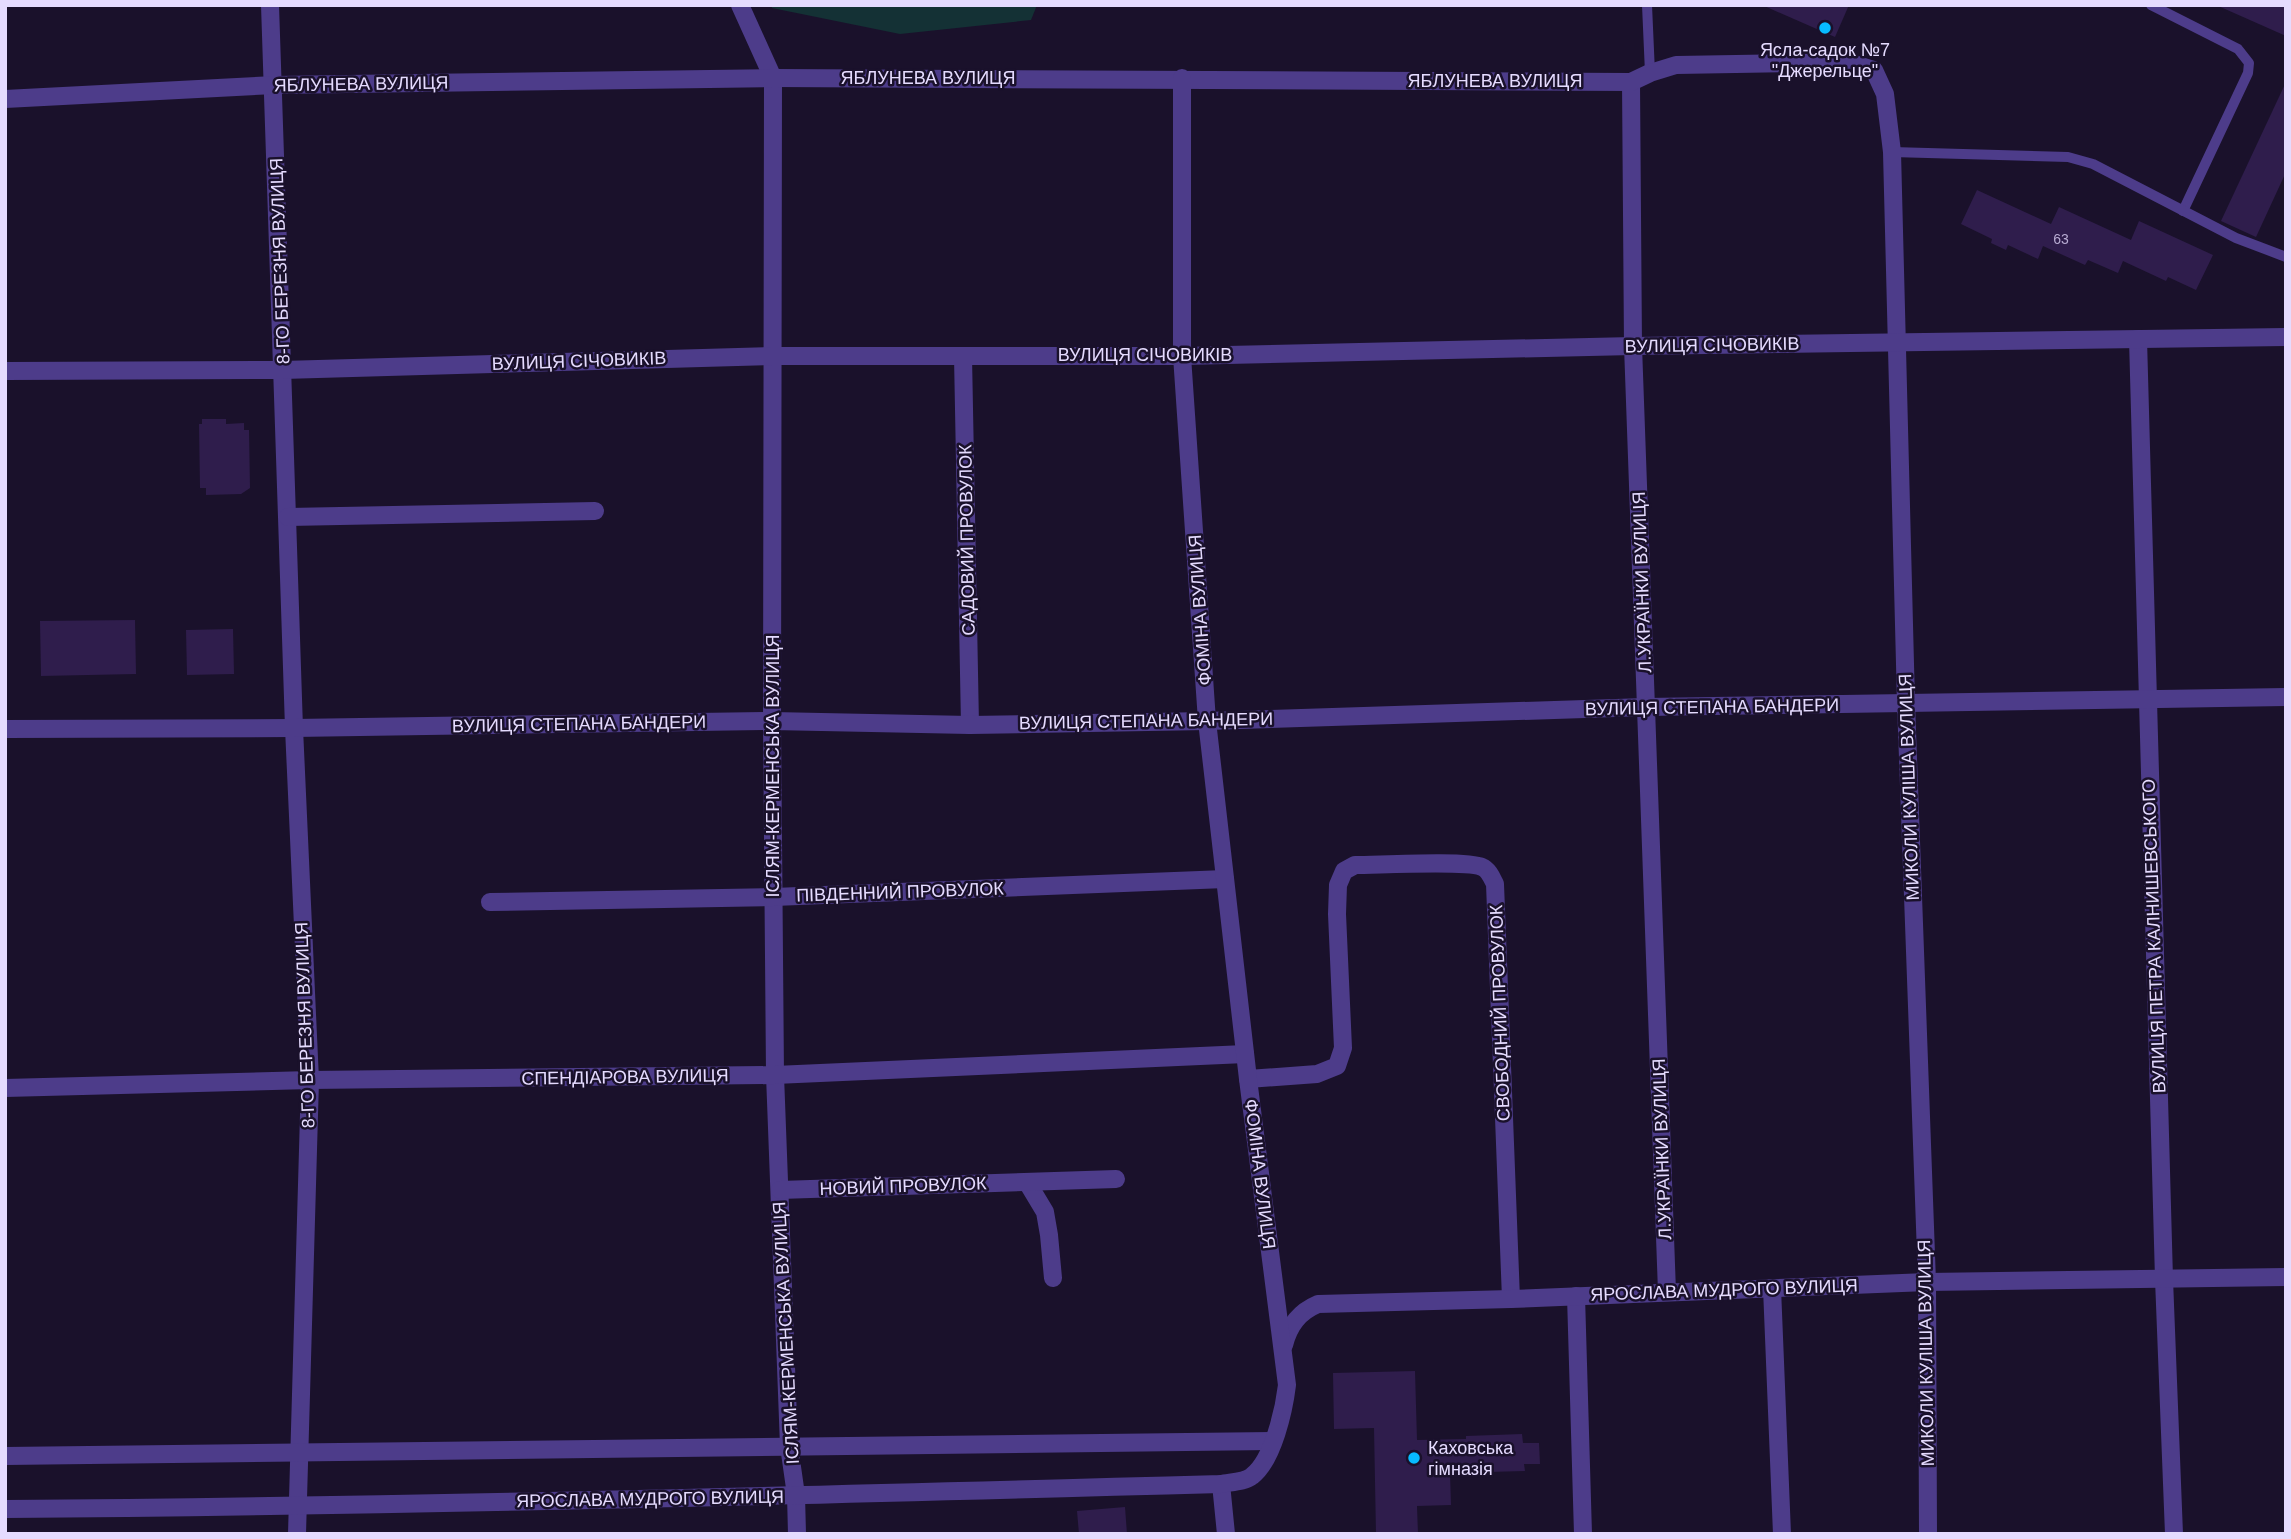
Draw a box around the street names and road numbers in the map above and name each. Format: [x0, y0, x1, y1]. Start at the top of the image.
street label: ЯБЛУНЕВА ВУЛИЦЯ [841, 68, 1015, 88]
street label: ЯБЛУНЕВА ВУЛИЦЯ [1408, 71, 1582, 91]
street label: ЯБЛУНЕВА ВУЛИЦЯ [273, 72, 449, 96]
street label: 8-ГО БЕРЕЗНЯ ВУЛИЦЯ [266, 158, 294, 364]
street label: ВУЛИЦЯ СІЧОВИКІВ [1624, 333, 1800, 357]
street label: ВУЛИЦЯ СІЧОВИКІВ [1058, 345, 1232, 365]
street label: ВУЛИЦЯ СІЧОВИКІВ [491, 348, 667, 374]
street label: САДОВИЙ ПРОВУЛОК [954, 444, 979, 636]
street label: Л.УКРАЇНКИ ВУЛИЦЯ [1629, 491, 1655, 673]
street label: ФОМІНА ВУЛИЦЯ [1185, 534, 1215, 686]
street label: ІСЛЯМ-КЕРМЕНСЬКА ВУЛИЦЯ [763, 634, 783, 898]
street label: МИКОЛИ КУЛІША ВУЛИЦЯ [1895, 673, 1923, 901]
street label: ВУЛИЦЯ СТЕПАНА БАНДЕРИ [1585, 695, 1839, 719]
street label: ВУЛИЦЯ СТЕПАНА БАНДЕРИ [1019, 709, 1273, 733]
street label: ВУЛИЦЯ СТЕПАНА БАНДЕРИ [452, 712, 706, 736]
street label: ВУЛИЦЯ ПЕТРА КАЛНИШЕВСЬКОГО [2139, 779, 2169, 1093]
street label: ПІВДЕННИЙ ПРОВУЛОК [796, 877, 1005, 906]
street label: СВОБОДНИЙ ПРОВУЛОК [1485, 904, 1514, 1122]
street label: 8-ГО БЕРЕЗНЯ ВУЛИЦЯ [291, 922, 319, 1128]
street label: Л.УКРАЇНКИ ВУЛИЦЯ [1649, 1058, 1675, 1240]
street label: СПЕНДІАРОВА ВУЛИЦЯ [521, 1065, 729, 1089]
street label: ФОМІНА ВУЛИЦЯ [1241, 1098, 1279, 1250]
street label: НОВИЙ ПРОВУЛОК [819, 1172, 987, 1199]
street label: ІСЛЯМ-КЕРМЕНСЬКА ВУЛИЦЯ [769, 1201, 803, 1465]
street label: МИКОЛИ КУЛІША ВУЛИЦЯ [1914, 1239, 1938, 1467]
street label: ЯРОСЛАВА МУДРОГО ВУЛИЦЯ [1590, 1275, 1858, 1305]
street label: ЯРОСЛАВА МУДРОГО ВУЛИЦЯ [516, 1487, 784, 1511]

